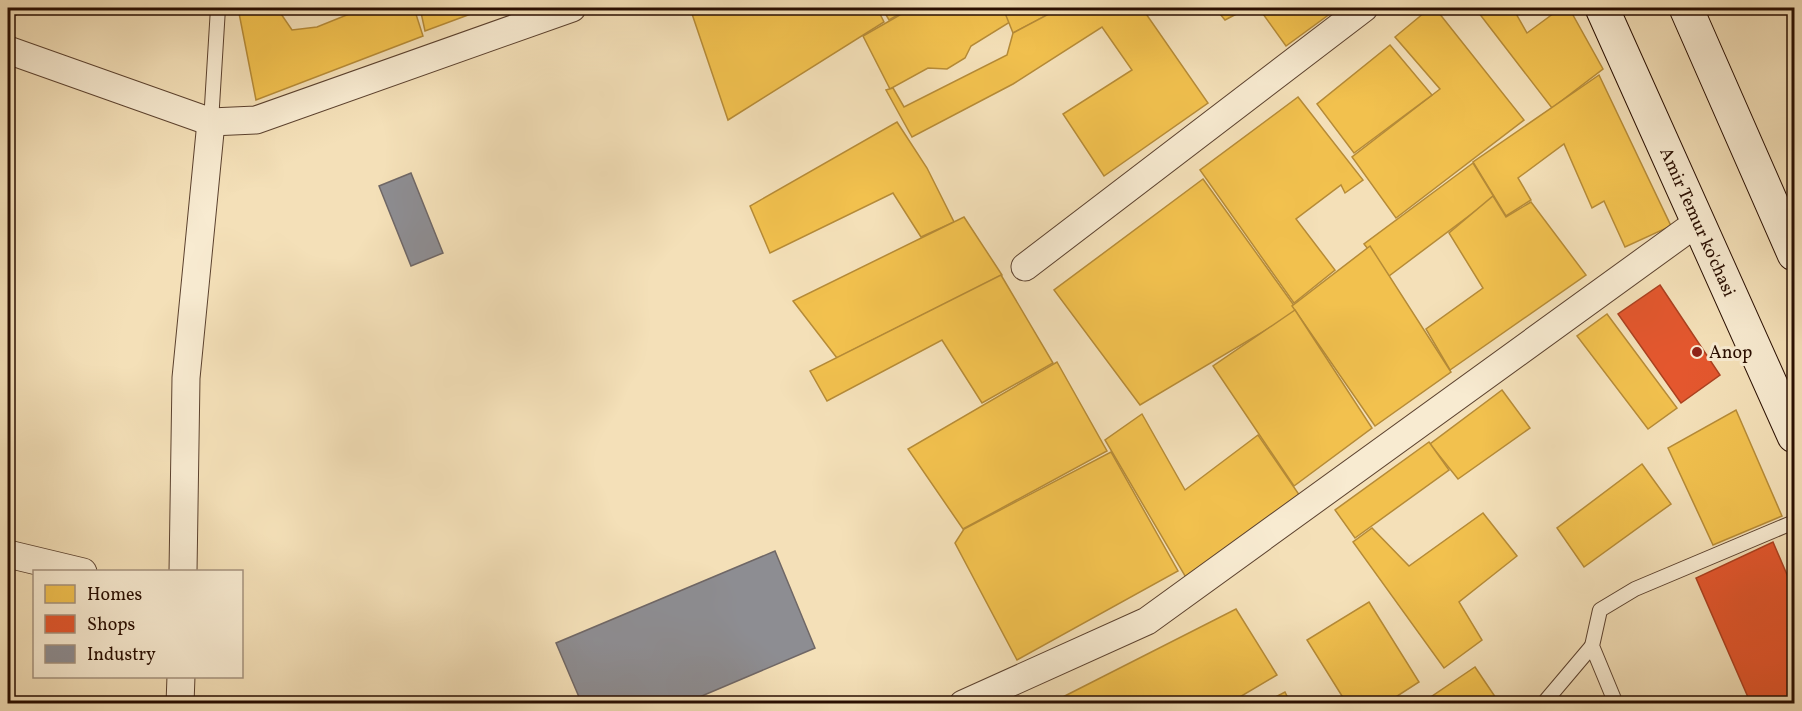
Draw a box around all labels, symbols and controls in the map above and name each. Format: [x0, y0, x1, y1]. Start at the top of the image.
street label: Amir Temur ko'chasi [1652, 144, 1741, 301]
place label: Anop [1709, 341, 1752, 366]
marker: Anop [1690, 345, 1704, 359]
legend [33, 570, 243, 678]
text: Homes [87, 583, 142, 608]
text: Shops [87, 613, 135, 638]
text: Industry [87, 643, 156, 668]

